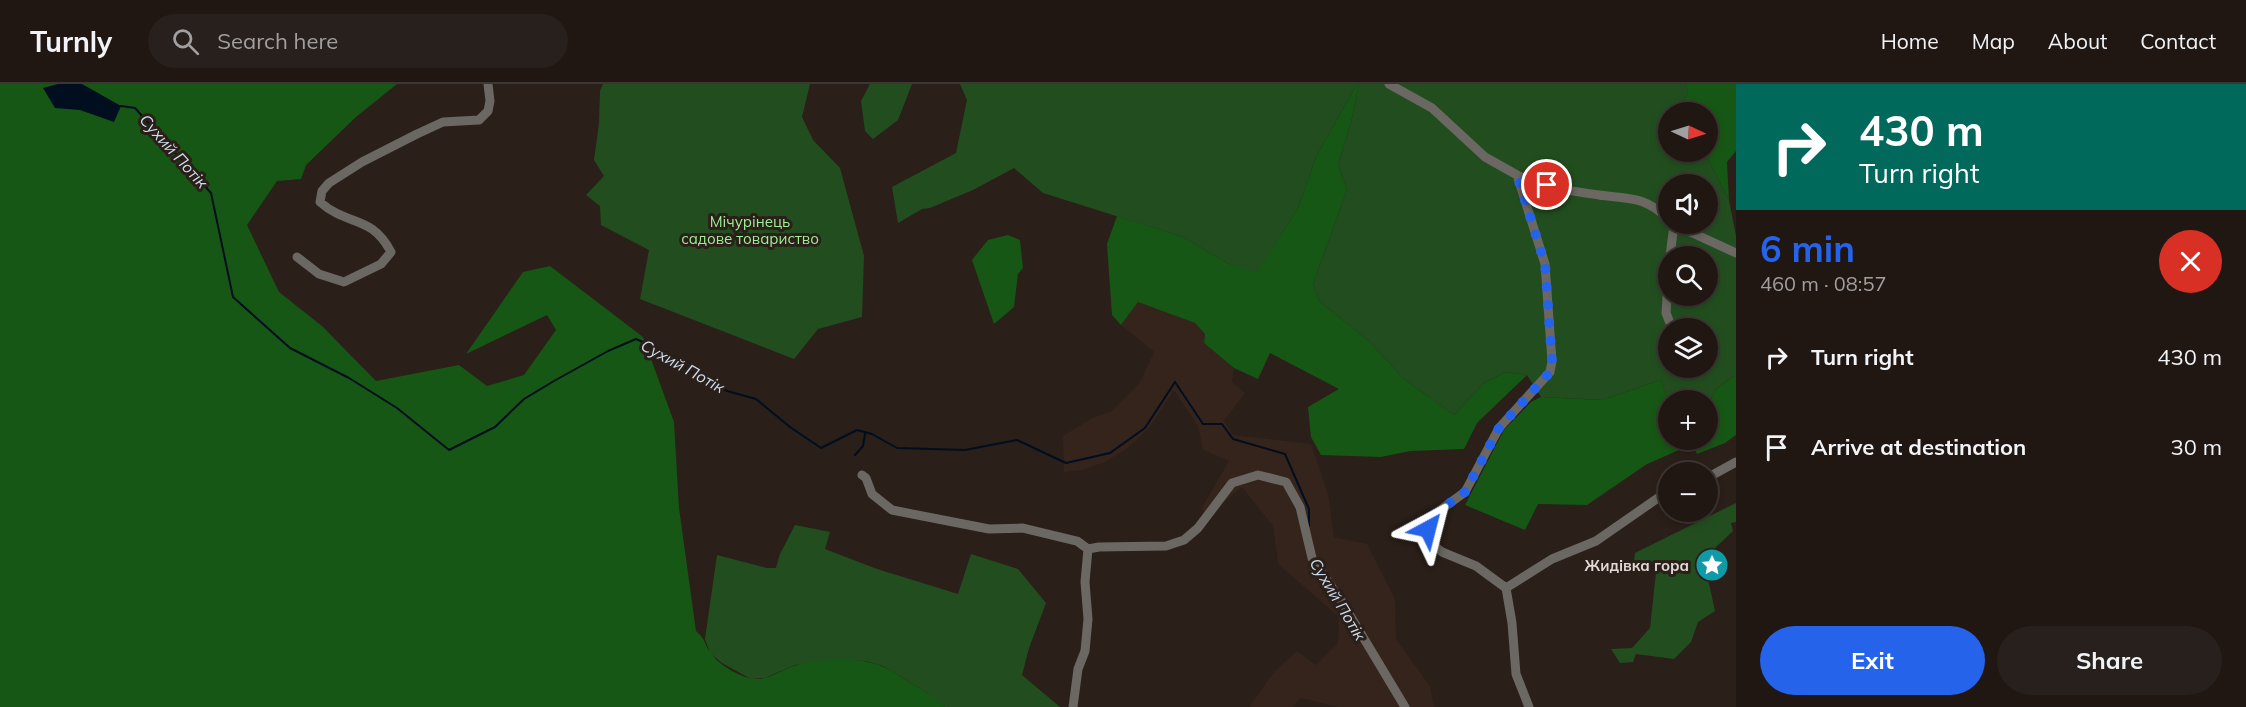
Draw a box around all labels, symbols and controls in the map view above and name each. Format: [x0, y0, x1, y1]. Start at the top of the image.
search box [148, 14, 568, 68]
text: Turnly [30, 24, 112, 59]
icon: search [169, 25, 202, 58]
text: Search here [217, 27, 338, 55]
text: Home [1881, 28, 1939, 54]
text: Map [1972, 28, 2015, 54]
text: About [2048, 28, 2107, 54]
text: Contact [2140, 28, 2216, 54]
north arrow [1658, 102, 1718, 162]
map controls [1658, 102, 1718, 522]
text: 430 m [1859, 104, 1984, 157]
icon: right [1760, 108, 1838, 186]
water label: Сухий Потік [136, 110, 213, 192]
text: Turn right [1859, 156, 1979, 190]
pin [1521, 159, 1572, 210]
icon: arrive [1530, 168, 1563, 201]
button: sound [1658, 174, 1718, 234]
park label: Мічурінець садове товариство [681, 212, 819, 248]
text: 6 min [1760, 226, 1855, 271]
button: close [2159, 230, 2222, 293]
button: search [1658, 246, 1718, 306]
text: 460 m · 08:57 [1760, 271, 1886, 296]
button: layers [1658, 318, 1718, 378]
water label: Сухий Потік [638, 335, 729, 397]
icon: right [1760, 341, 1793, 374]
text: Turn right [1811, 343, 1914, 371]
text: 430 m [2157, 343, 2222, 371]
button: + [1658, 390, 1718, 450]
icon: arrive [1760, 431, 1793, 464]
text: Arrive at destination [1811, 433, 2026, 461]
text: 30 m [2171, 433, 2222, 461]
button: − [1658, 462, 1718, 522]
position arrow [1396, 497, 1460, 561]
place icon: Жидівка гора [1694, 547, 1730, 583]
water label: Сухий Потік [1306, 554, 1371, 644]
place label: Жидівка гора [1585, 556, 1689, 575]
button: Exit [1760, 626, 1985, 695]
button: Share [1997, 626, 2222, 695]

